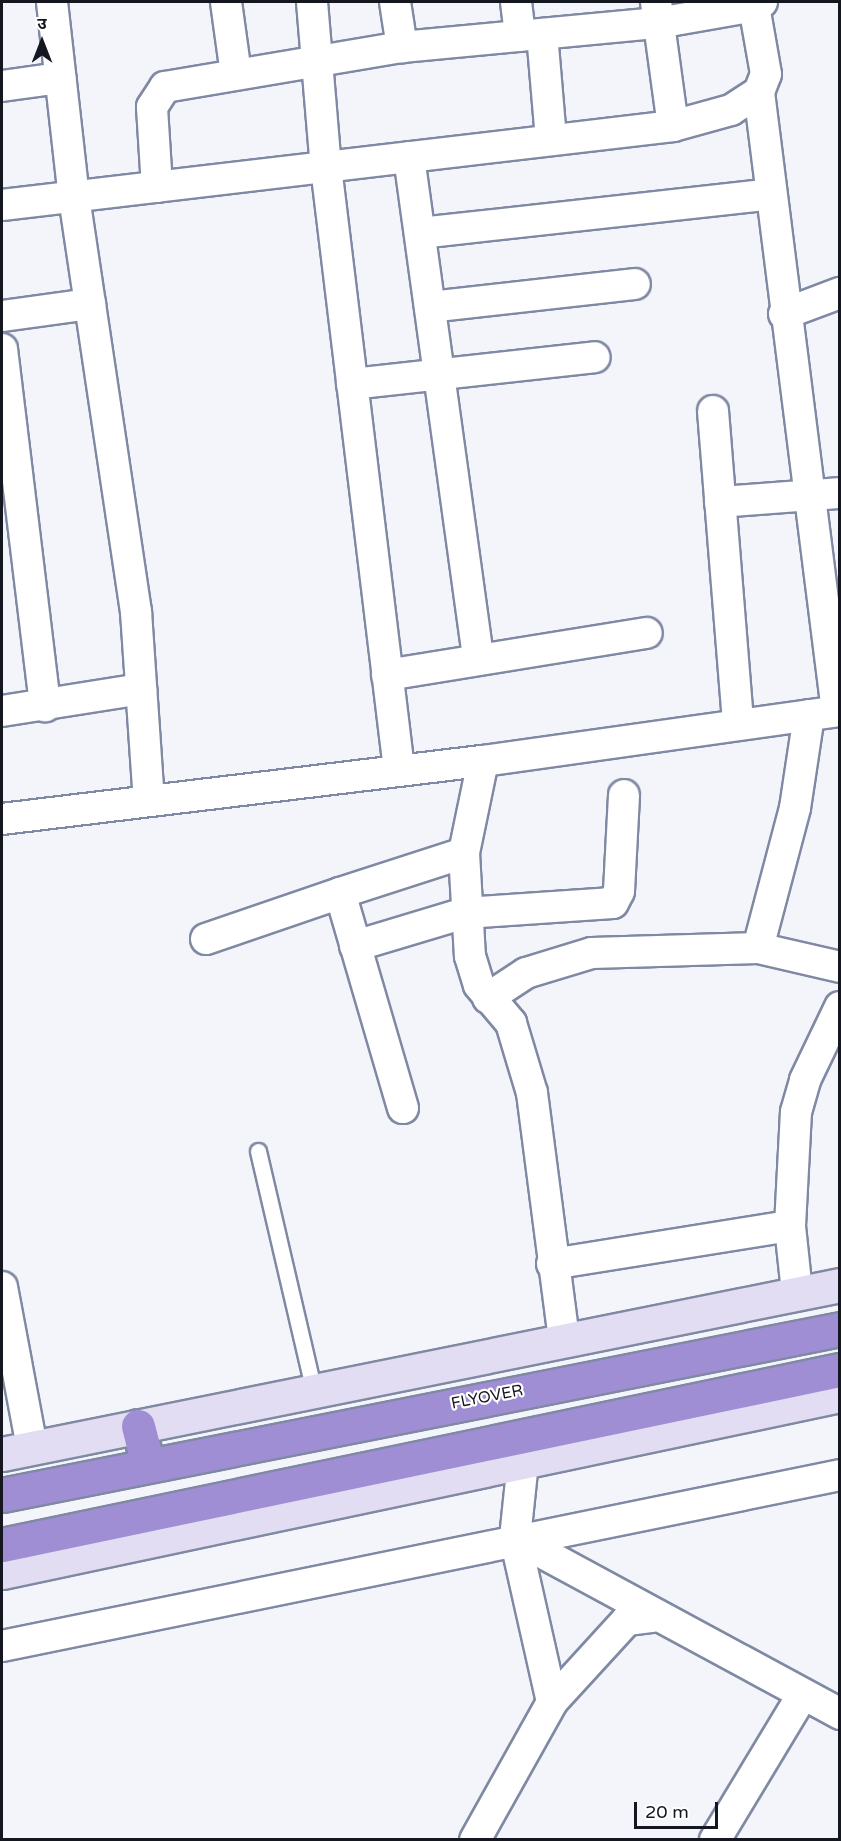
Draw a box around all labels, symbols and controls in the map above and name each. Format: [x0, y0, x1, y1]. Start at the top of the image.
north arrow [12, 12, 72, 72]
text: उ [37, 14, 47, 34]
street label: FLYOVER [449, 1381, 525, 1413]
scale bar [637, 1790, 721, 1828]
text: 20 m [645, 1801, 689, 1823]

